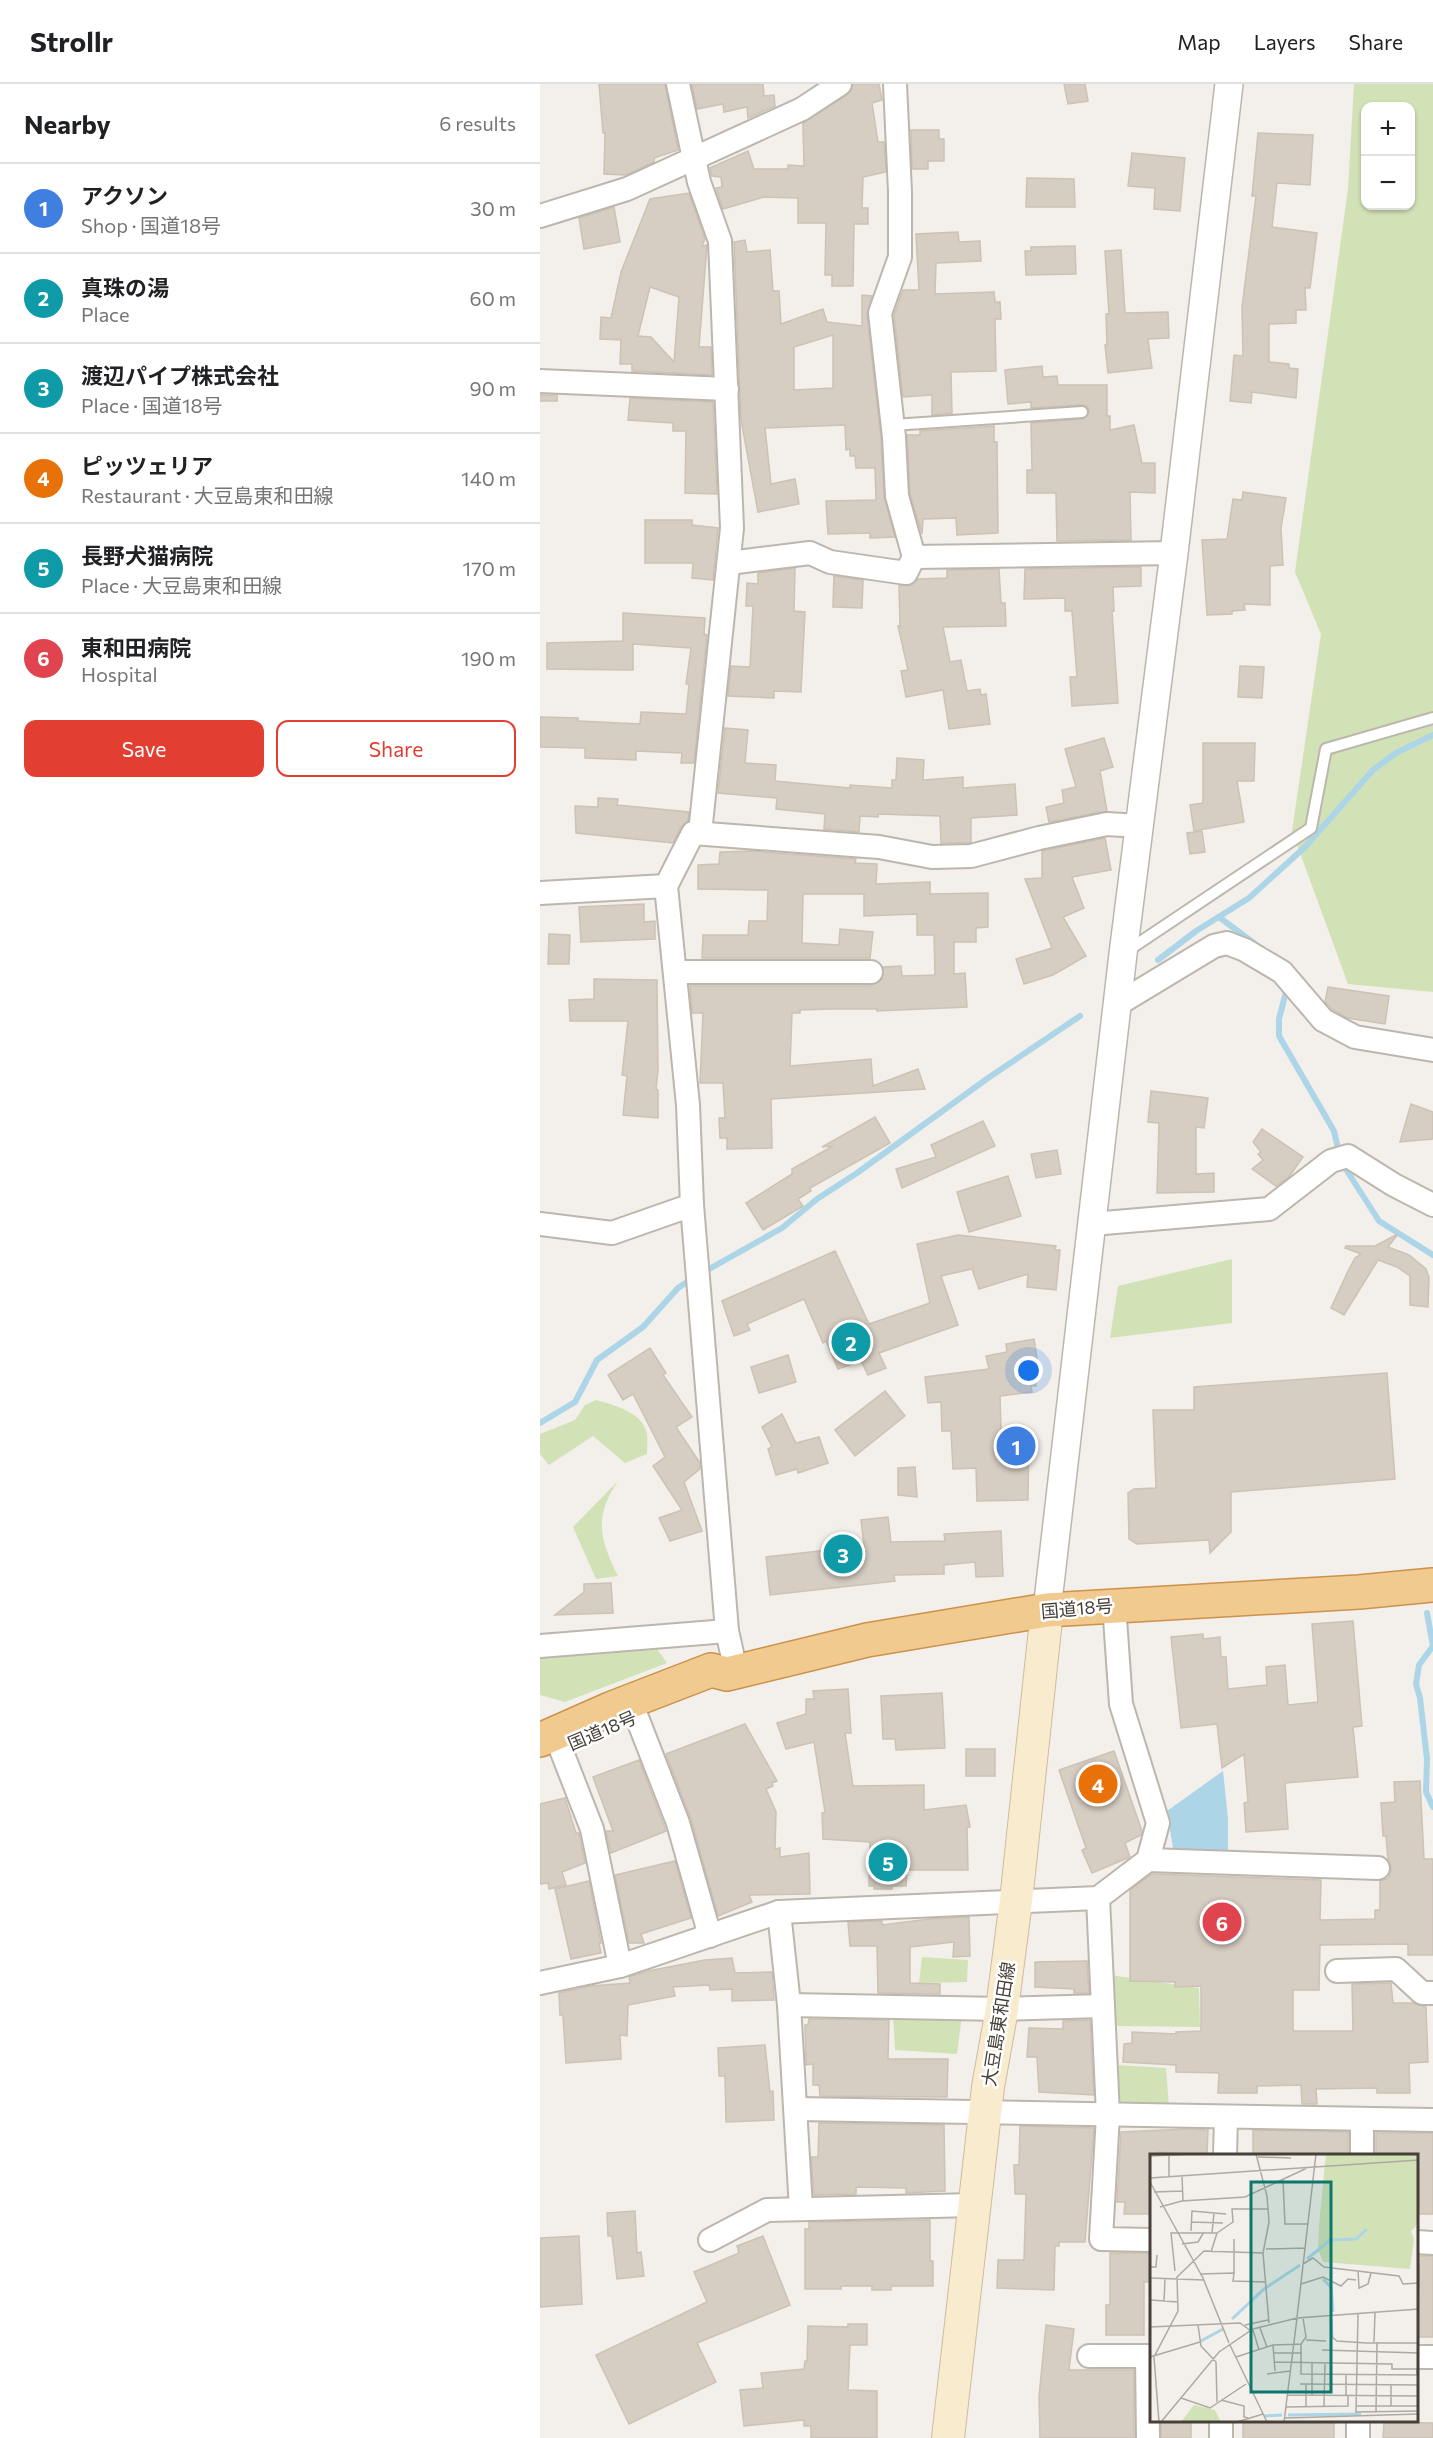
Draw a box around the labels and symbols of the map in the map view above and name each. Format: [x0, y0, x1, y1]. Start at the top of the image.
pin: 2 [832, 1320, 870, 1364]
your location [1014, 1356, 1043, 1385]
pin: 1 [996, 1424, 1036, 1468]
pin: 3 [824, 1532, 862, 1576]
street label: 国道18号 [1040, 1594, 1114, 1622]
street label: 国道18号 [564, 1706, 640, 1754]
pin: 4 [1078, 1762, 1118, 1806]
pin: 5 [868, 1840, 908, 1884]
pin: 6 [1202, 1900, 1242, 1944]
street label: 大豆島東和田線 [977, 1960, 1019, 2088]
inset map [1150, 2154, 1418, 2423]

